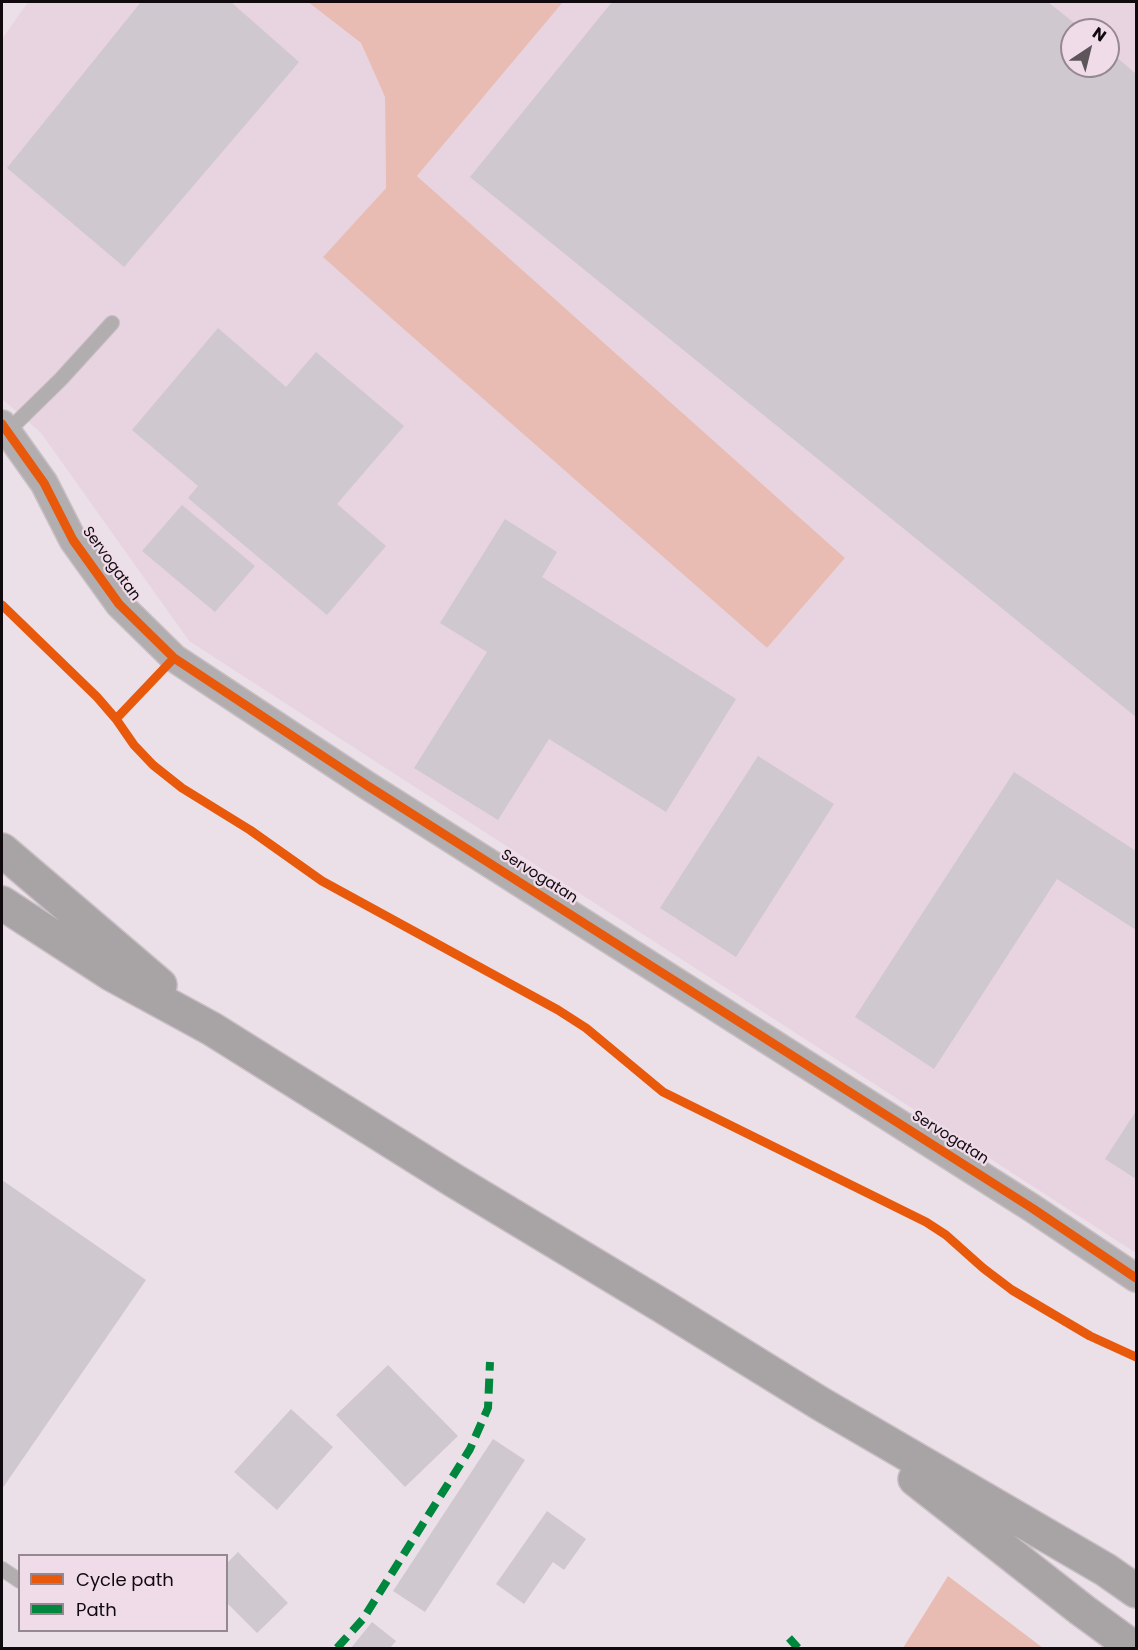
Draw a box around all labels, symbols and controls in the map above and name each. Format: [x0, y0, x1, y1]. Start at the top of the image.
north arrow [1060, 18, 1120, 78]
text: N [1088, 22, 1111, 47]
street label: Servogatan [78, 523, 144, 605]
street label: Servogatan [497, 846, 581, 908]
street label: Servogatan [908, 1107, 992, 1169]
legend [18, 1554, 228, 1632]
text: Cycle path [76, 1567, 174, 1592]
text: Path [76, 1597, 117, 1622]

